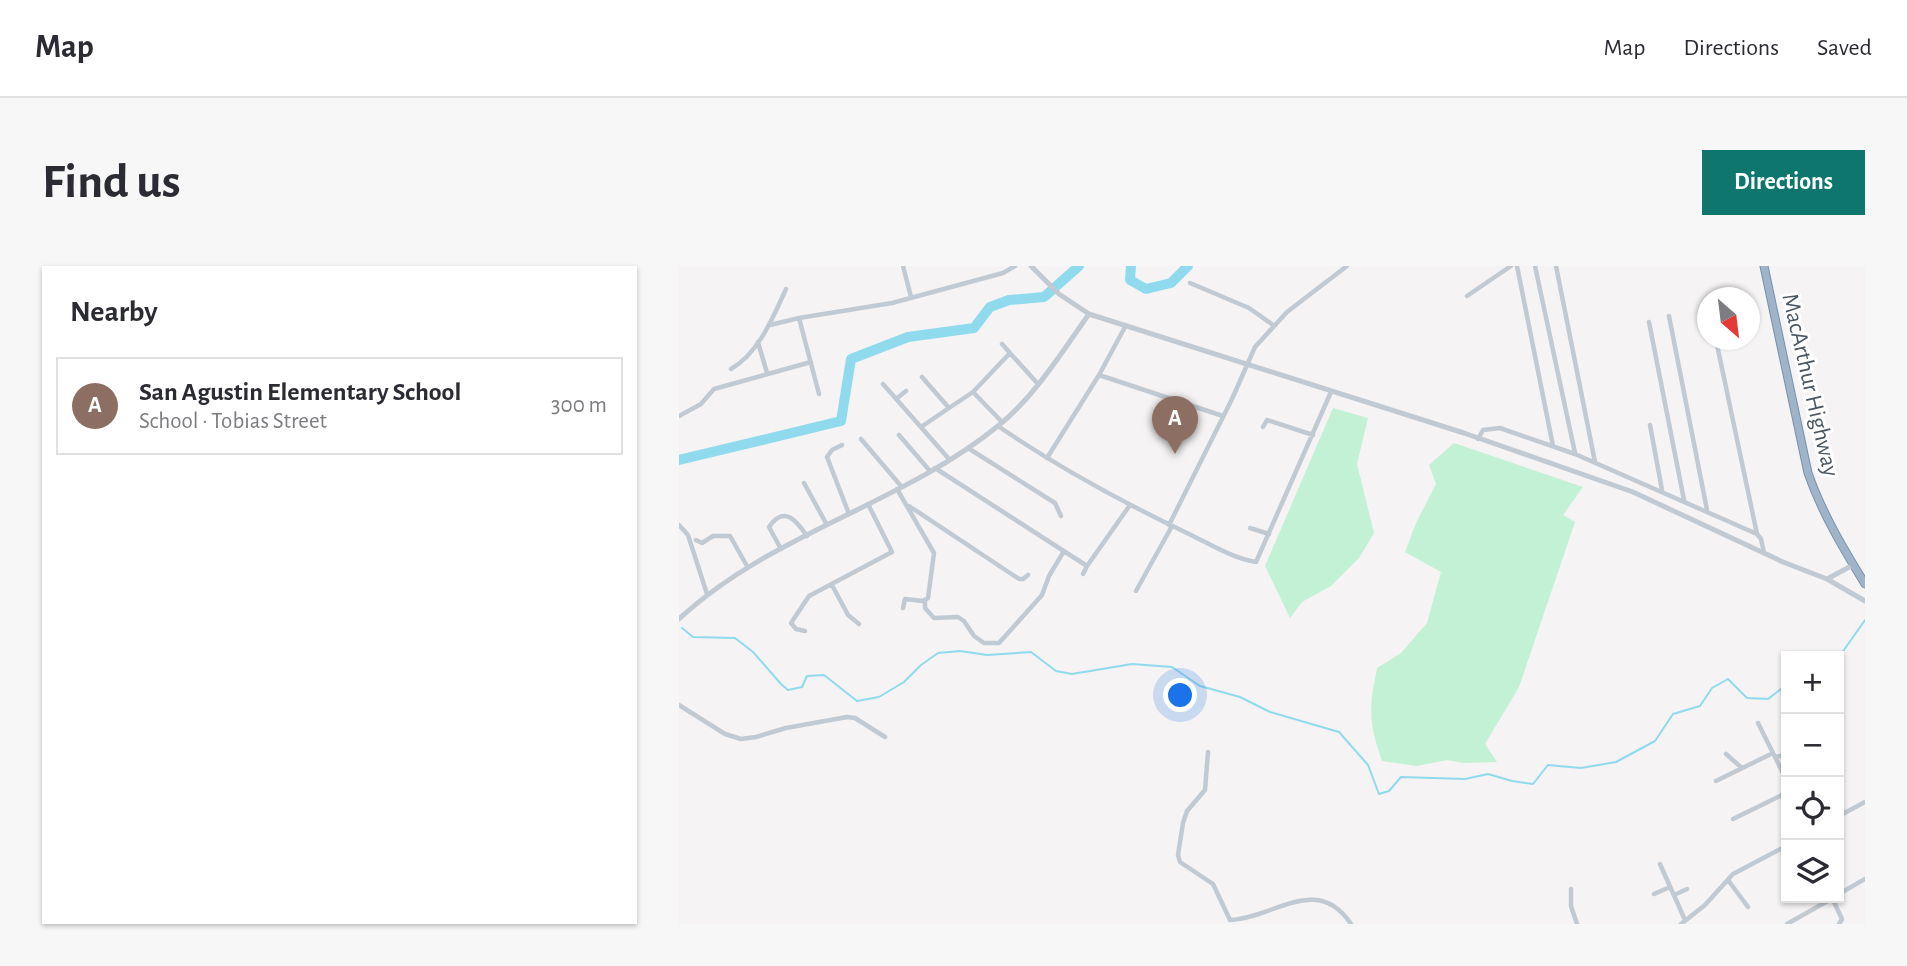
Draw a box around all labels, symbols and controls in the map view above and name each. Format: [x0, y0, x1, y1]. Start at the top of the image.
text: Map [35, 31, 94, 64]
text: Map [1603, 36, 1645, 60]
text: Directions [1683, 36, 1779, 60]
text: Saved [1817, 36, 1872, 60]
button: Directions [1702, 150, 1865, 215]
text: Find us [42, 158, 181, 207]
north arrow [1697, 287, 1760, 350]
street label: MacArthur Highway [1777, 291, 1843, 479]
text: Nearby [70, 297, 158, 327]
text: San Agustin Elementary School [139, 379, 461, 405]
text: A [88, 394, 102, 417]
text: 300 m [551, 394, 607, 417]
pin: A [1152, 396, 1198, 454]
text: School · Tobias Street [139, 410, 327, 433]
map controls [1781, 651, 1844, 903]
button: + [1781, 651, 1844, 714]
your location [1163, 678, 1197, 712]
button: − [1781, 714, 1844, 777]
button: locate [1781, 777, 1844, 840]
button: layers [1781, 840, 1844, 903]

